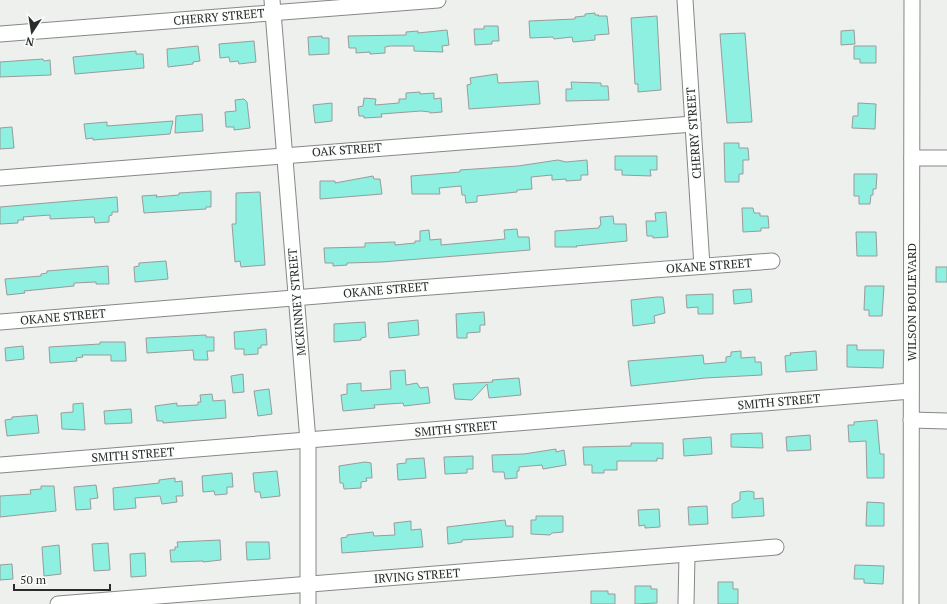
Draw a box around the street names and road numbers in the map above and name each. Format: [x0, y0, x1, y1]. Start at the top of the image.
street label: CHERRY STREET [173, 5, 266, 28]
street label: CHERRY STREET [683, 86, 704, 179]
street label: OAK STREET [312, 140, 383, 159]
street label: WILSON BOULEVARD [904, 243, 919, 361]
street label: MCKINNEY STREET [284, 247, 309, 357]
street label: OKANE STREET [665, 255, 753, 276]
street label: OKANE STREET [342, 278, 430, 301]
street label: OKANE STREET [19, 305, 107, 328]
street label: SMITH STREET [737, 390, 822, 413]
street label: SMITH STREET [414, 417, 499, 440]
street label: SMITH STREET [91, 444, 175, 465]
street label: IRVING STREET [373, 565, 461, 586]

